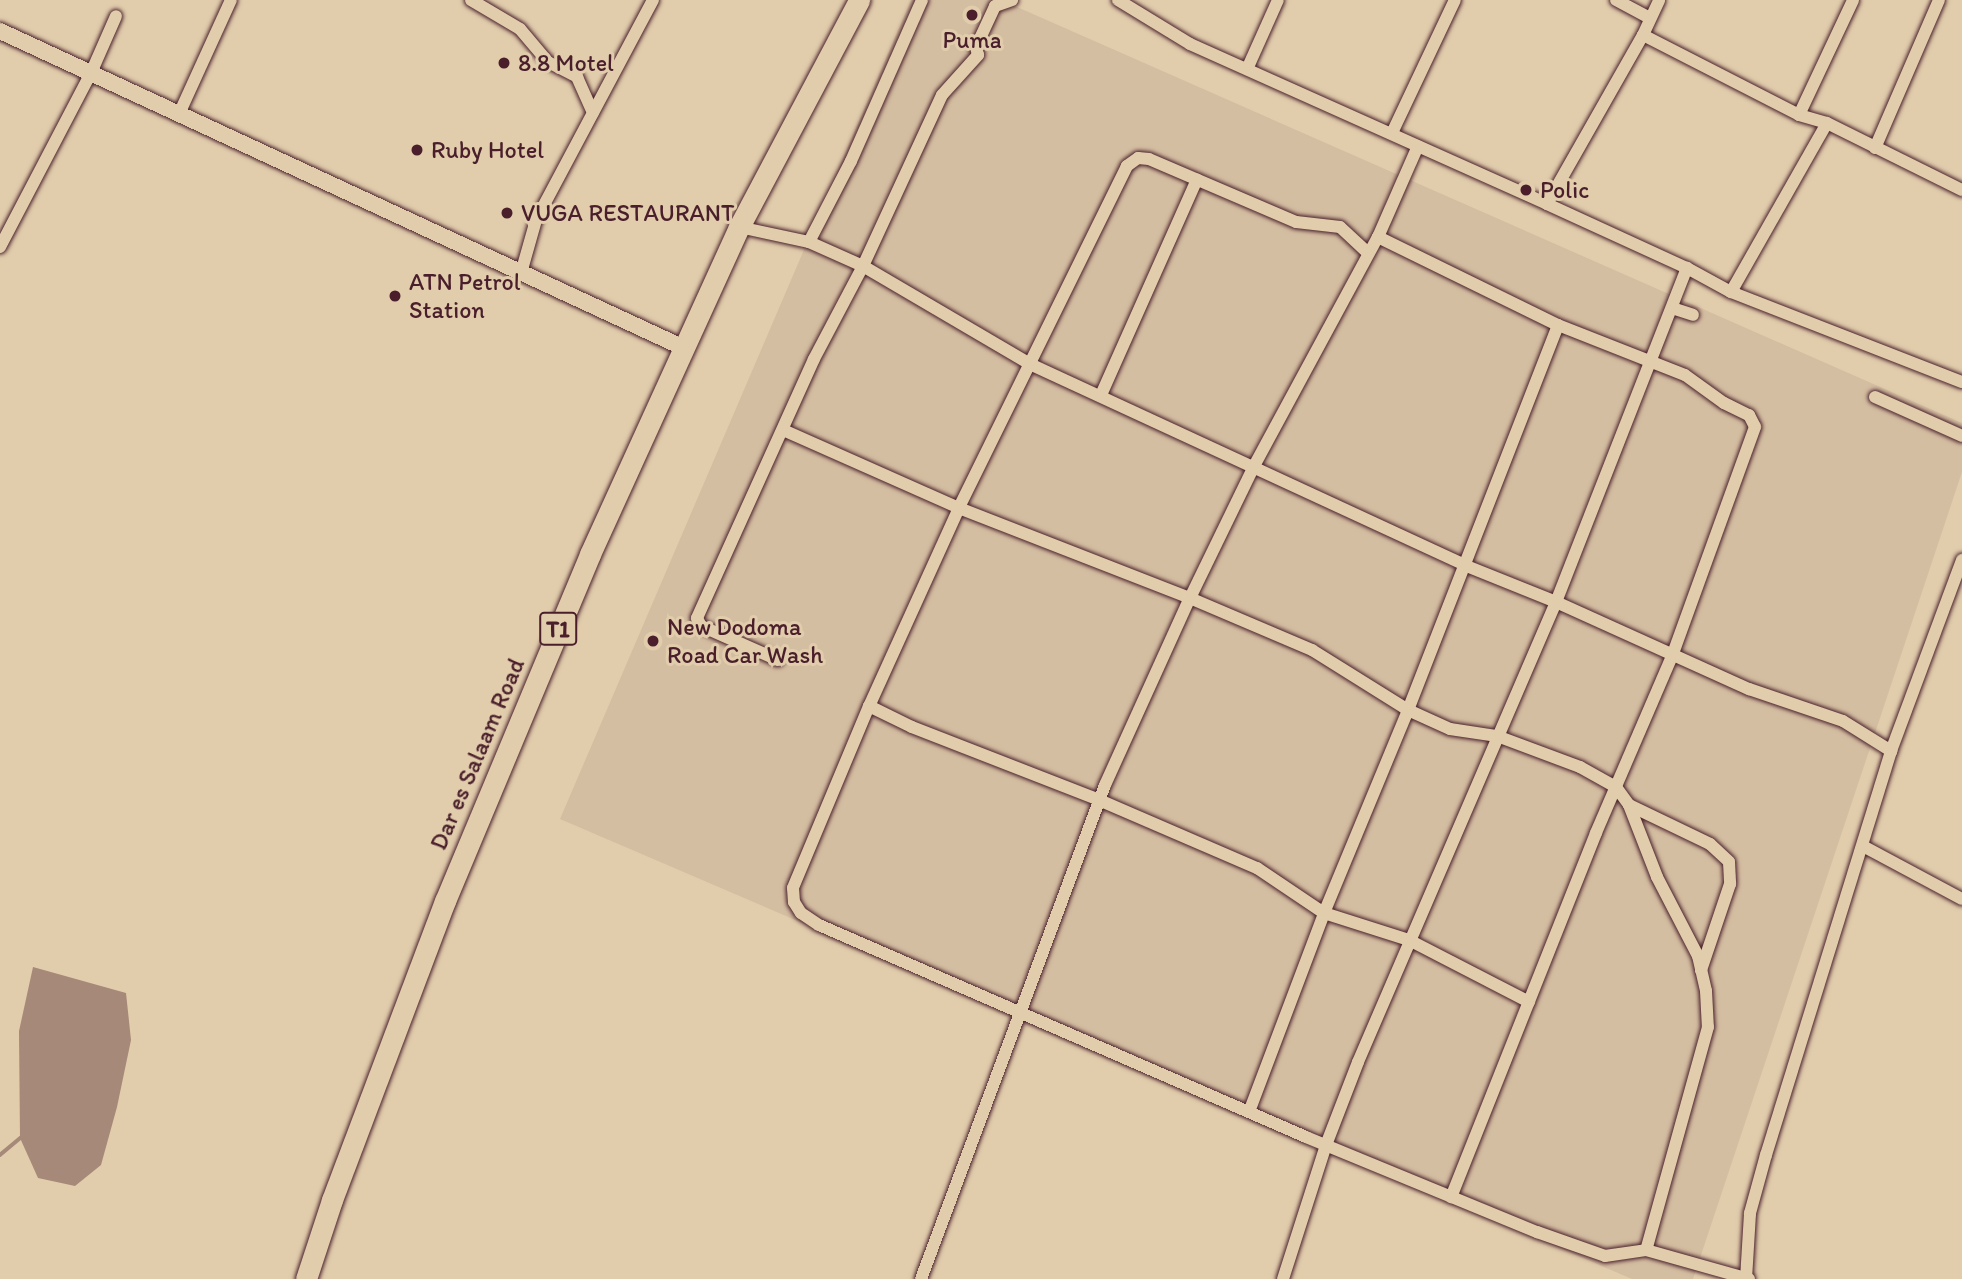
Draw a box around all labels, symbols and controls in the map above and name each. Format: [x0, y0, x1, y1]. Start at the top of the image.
marker: Puma [964, 7, 980, 23]
place label: Puma [943, 26, 1001, 54]
place label: 8.8 Motel [518, 49, 614, 77]
marker: 8.8 Motel [496, 55, 512, 71]
place label: Ruby Hotel [431, 136, 544, 164]
marker: Ruby Hotel [409, 142, 425, 158]
place label: Polic [1540, 176, 1589, 204]
marker: Polic [1518, 182, 1534, 198]
place label: VUGA RESTAURANT [521, 199, 734, 227]
marker: VUGA RESTAURANT [499, 205, 515, 221]
place label: ATN Petrol Station [409, 268, 519, 324]
marker: ATN Petrol Station [387, 288, 403, 304]
road number: T1 [539, 610, 577, 649]
place label: New Dodoma Road Car Wash [667, 613, 822, 669]
marker: New Dodoma Road Car Wash [645, 633, 661, 649]
street label: Dar es Salaam Road [424, 654, 530, 854]

